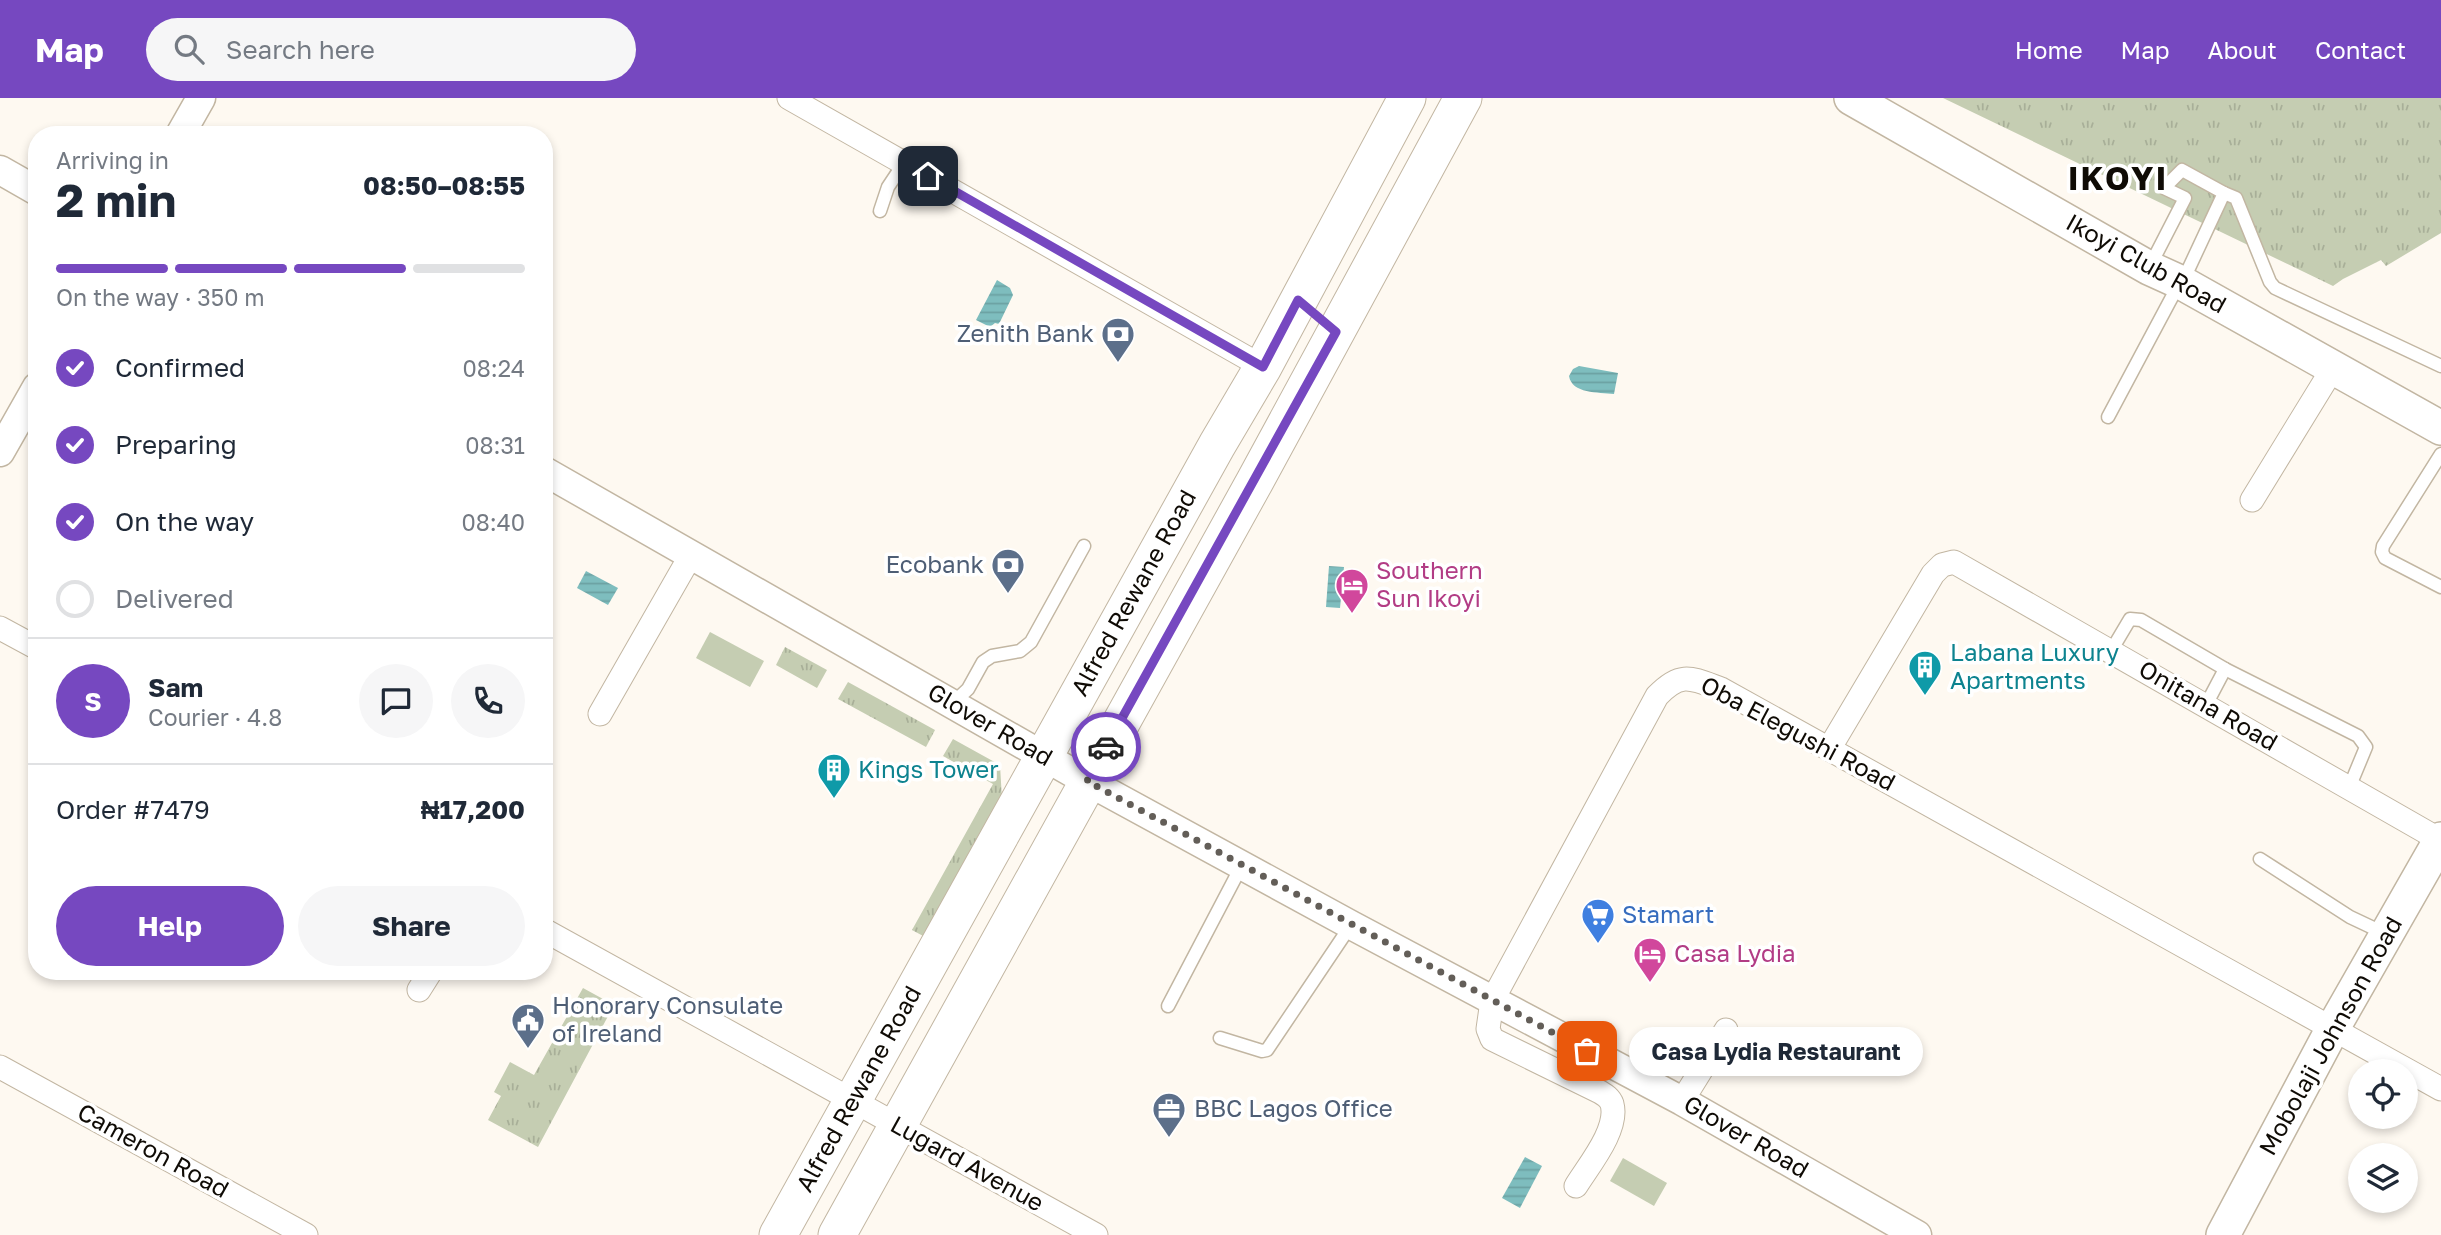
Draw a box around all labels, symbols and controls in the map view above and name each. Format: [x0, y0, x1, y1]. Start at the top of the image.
search box [146, 18, 636, 81]
text: Map [35, 30, 104, 69]
icon: search [170, 30, 208, 68]
text: Search here [226, 34, 375, 65]
text: Home [2015, 35, 2083, 64]
text: Map [2121, 35, 2170, 64]
text: About [2208, 35, 2277, 64]
text: Contact [2315, 35, 2406, 64]
text: Arriving in [56, 146, 169, 174]
pin [898, 146, 958, 206]
icon: home [909, 157, 947, 195]
district label: IKOYI [2068, 159, 2168, 197]
text: 08:50–08:55 [363, 170, 525, 201]
text: 2 min [56, 172, 176, 227]
street label: Ikoyi Club Road [2062, 207, 2232, 319]
text: On the way · 350 m [56, 283, 265, 311]
bank icon: Zenith Bank [1099, 315, 1137, 364]
place label: Zenith Bank [957, 318, 1094, 347]
icon: check [56, 349, 94, 387]
text: Confirmed [115, 352, 245, 383]
text: 08:24 [462, 354, 525, 382]
icon: check [56, 426, 94, 464]
text: Preparing [115, 429, 237, 460]
text: 08:31 [465, 431, 525, 459]
street label: Alfred Rewane Road [1064, 484, 1201, 700]
icon: check [56, 503, 94, 541]
text: On the way [115, 506, 254, 537]
text: 08:40 [462, 508, 525, 536]
bank icon: Ecobank [989, 546, 1027, 595]
place label: Ecobank [885, 549, 984, 578]
place label: Southern Sun Ikoyi [1376, 555, 1483, 612]
hotel icon: Southern Sun Ikoyi [1333, 566, 1371, 615]
text: Delivered [115, 583, 234, 614]
place label: Labana Luxury Apartments [1950, 637, 2119, 694]
building icon: Labana Luxury Apartments [1906, 648, 1944, 697]
street label: Onitana Road [2134, 653, 2283, 756]
button: chat [359, 664, 433, 738]
button: phone [451, 664, 525, 738]
street label: Oba Elegushi Road [1697, 669, 1901, 796]
text: Sam [148, 672, 203, 703]
street label: Glover Road [923, 676, 1058, 771]
text: S [84, 686, 102, 717]
text: Courier · 4.8 [148, 703, 282, 731]
courier [1071, 712, 1141, 782]
icon: car [1087, 728, 1125, 766]
building icon: Kings Tower [815, 751, 853, 800]
place label: Kings Tower [858, 754, 999, 783]
text: Order #7479 [56, 794, 210, 825]
text: ₦17,200 [421, 794, 525, 825]
button: Help [56, 886, 284, 966]
button: Share [298, 886, 525, 966]
supermarket icon: Stamart [1579, 896, 1617, 945]
place label: Stamart [1622, 899, 1714, 928]
street label: Mobolaji Johnson Road [2252, 911, 2407, 1160]
hotel icon: Casa Lydia [1631, 935, 1669, 984]
place label: Casa Lydia [1674, 938, 1796, 967]
street label: Alfred Rewane Road [789, 980, 926, 1196]
place label: Honorary Consulate of Ireland [552, 990, 783, 1047]
public building icon: Honorary Consulate of Ireland [509, 1001, 547, 1050]
pin [1557, 1021, 1617, 1081]
callout: Casa Lydia Restaurant [1629, 1026, 1923, 1076]
icon: bag [1568, 1032, 1606, 1070]
text: Casa Lydia Restaurant [1651, 1037, 1901, 1065]
map controls [2348, 1059, 2418, 1213]
button: locate [2348, 1059, 2418, 1129]
street label: Glover Road [1679, 1088, 1814, 1183]
office icon: BBC Lagos Office [1150, 1090, 1188, 1139]
place label: BBC Lagos Office [1194, 1093, 1393, 1122]
street label: Cameron Road [73, 1096, 234, 1203]
street label: Lugard Avenue [886, 1109, 1049, 1217]
button: layers [2348, 1143, 2418, 1213]

